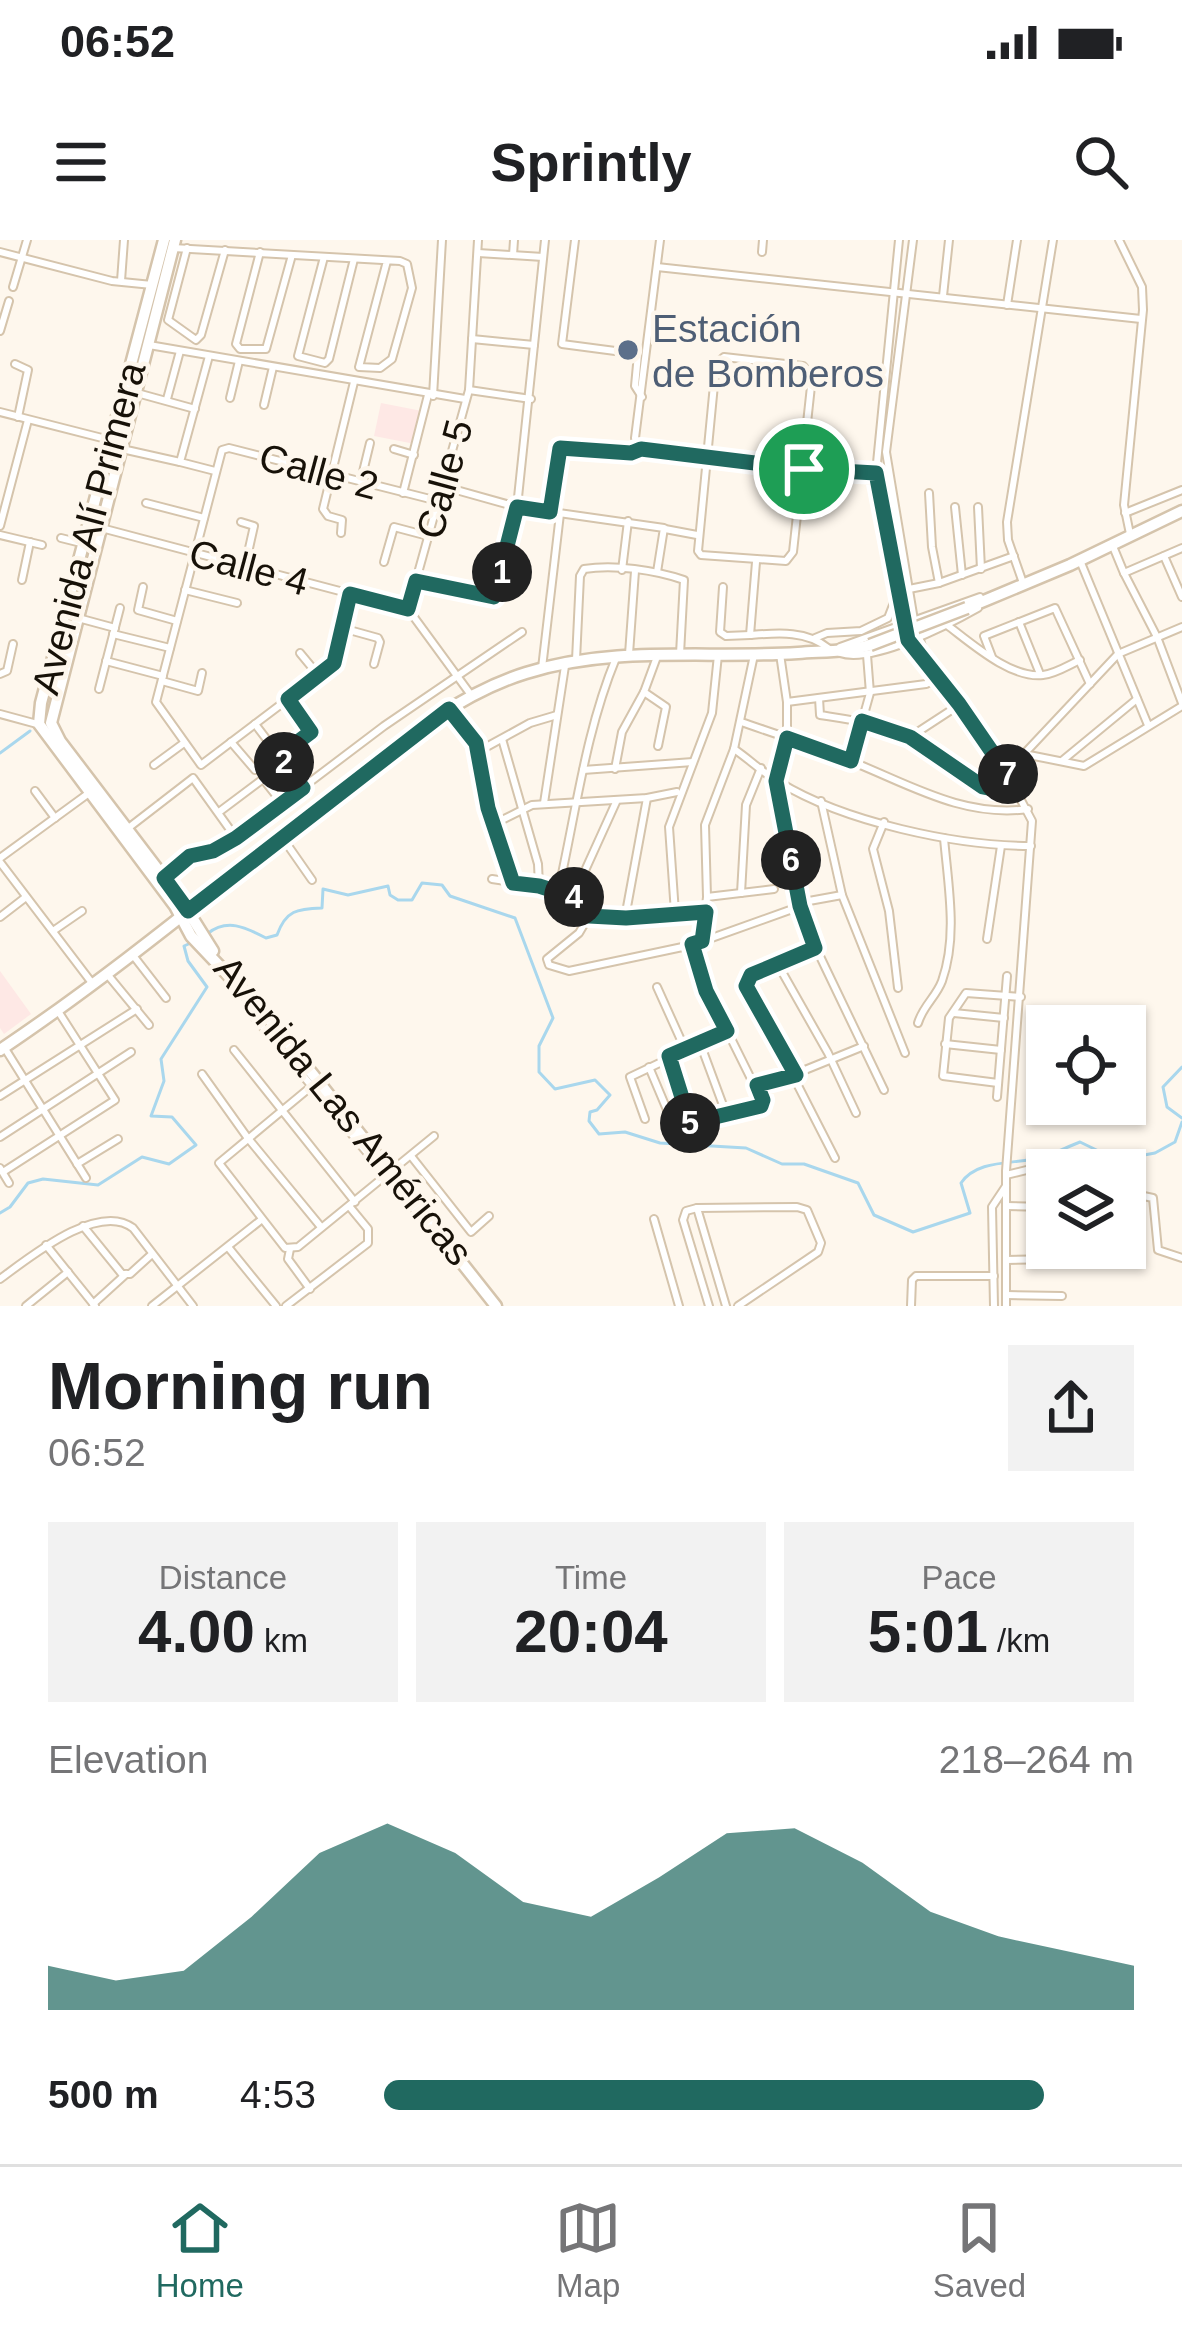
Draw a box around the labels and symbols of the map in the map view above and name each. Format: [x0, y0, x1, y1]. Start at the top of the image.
place label: Estación de Bomberos [652, 307, 884, 395]
marker: Estación de Bomberos [615, 337, 641, 363]
street label: Avenida Alí Primera [23, 357, 154, 699]
street label: Calle 5 [408, 415, 481, 543]
pin [753, 418, 855, 520]
street label: Calle 2 [255, 435, 383, 508]
street label: Calle 4 [185, 531, 313, 604]
pin: 1 [472, 542, 532, 602]
pin: 2 [254, 732, 314, 792]
pin: 7 [978, 744, 1038, 804]
pin: 6 [761, 830, 821, 890]
pin: 4 [544, 867, 604, 927]
street label: Avenida Las Américas [206, 947, 482, 1274]
pin: 5 [660, 1093, 720, 1153]

